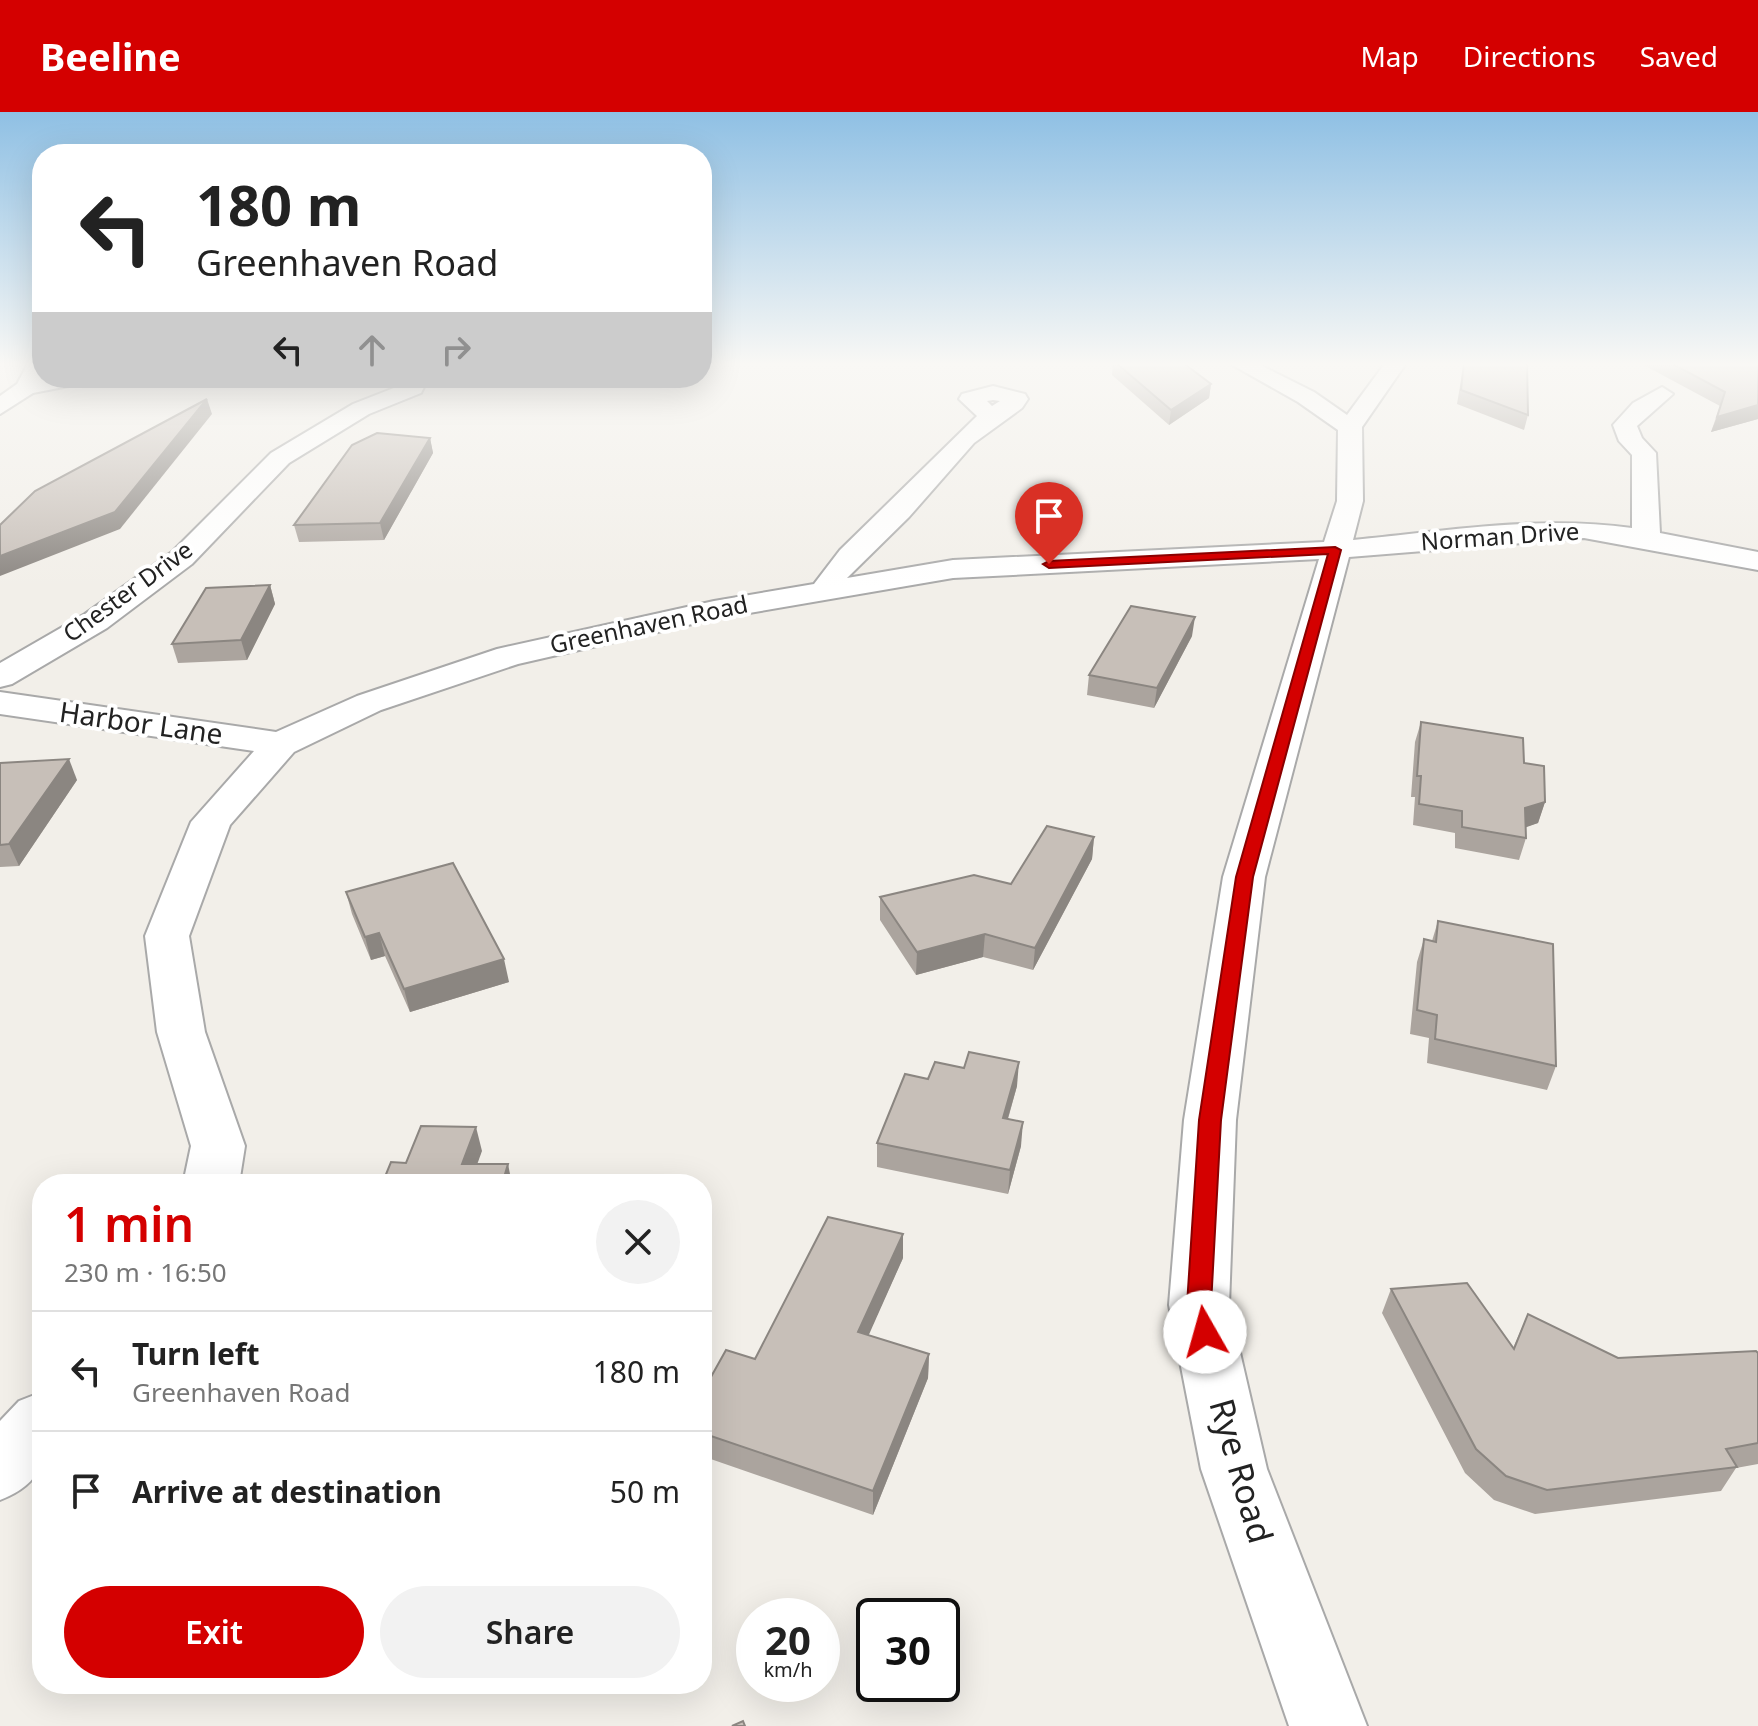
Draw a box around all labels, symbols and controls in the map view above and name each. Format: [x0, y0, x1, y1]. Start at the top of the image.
text: Beeline [40, 30, 181, 82]
text: Map [1360, 37, 1419, 75]
text: Directions [1463, 37, 1596, 75]
text: Saved [1640, 37, 1718, 75]
text: 180 m [196, 166, 361, 242]
icon: left [64, 176, 168, 280]
text: Greenhaven Road [196, 238, 498, 287]
icon: left [266, 328, 310, 372]
icon: ahead [350, 328, 394, 372]
icon: right [434, 328, 478, 372]
pin [1015, 482, 1083, 564]
icon: arrive [1027, 494, 1071, 538]
street label: Norman Drive [1419, 513, 1580, 558]
street label: Chester Drive [56, 533, 199, 649]
street label: Greenhaven Road [547, 586, 751, 661]
street label: Harbor Lane [57, 692, 225, 752]
text: 1 min [64, 1191, 194, 1256]
button: close [596, 1200, 680, 1284]
text: 230 m · 16:50 [64, 1254, 227, 1290]
position arrow [1163, 1290, 1247, 1374]
text: Turn left [132, 1333, 260, 1374]
icon: left [64, 1349, 108, 1393]
text: 180 m [593, 1351, 680, 1392]
text: Greenhaven Road [132, 1374, 350, 1410]
street label: Rye Road [1199, 1393, 1284, 1548]
icon: arrive [64, 1469, 108, 1513]
text: Arrive at destination [132, 1471, 442, 1512]
text: 50 m [610, 1471, 680, 1512]
button: Exit [64, 1586, 364, 1678]
button: Share [380, 1586, 680, 1678]
speed limit sign: 30 [856, 1598, 960, 1702]
text: 20 [765, 1612, 811, 1667]
text: km/h [763, 1656, 813, 1683]

